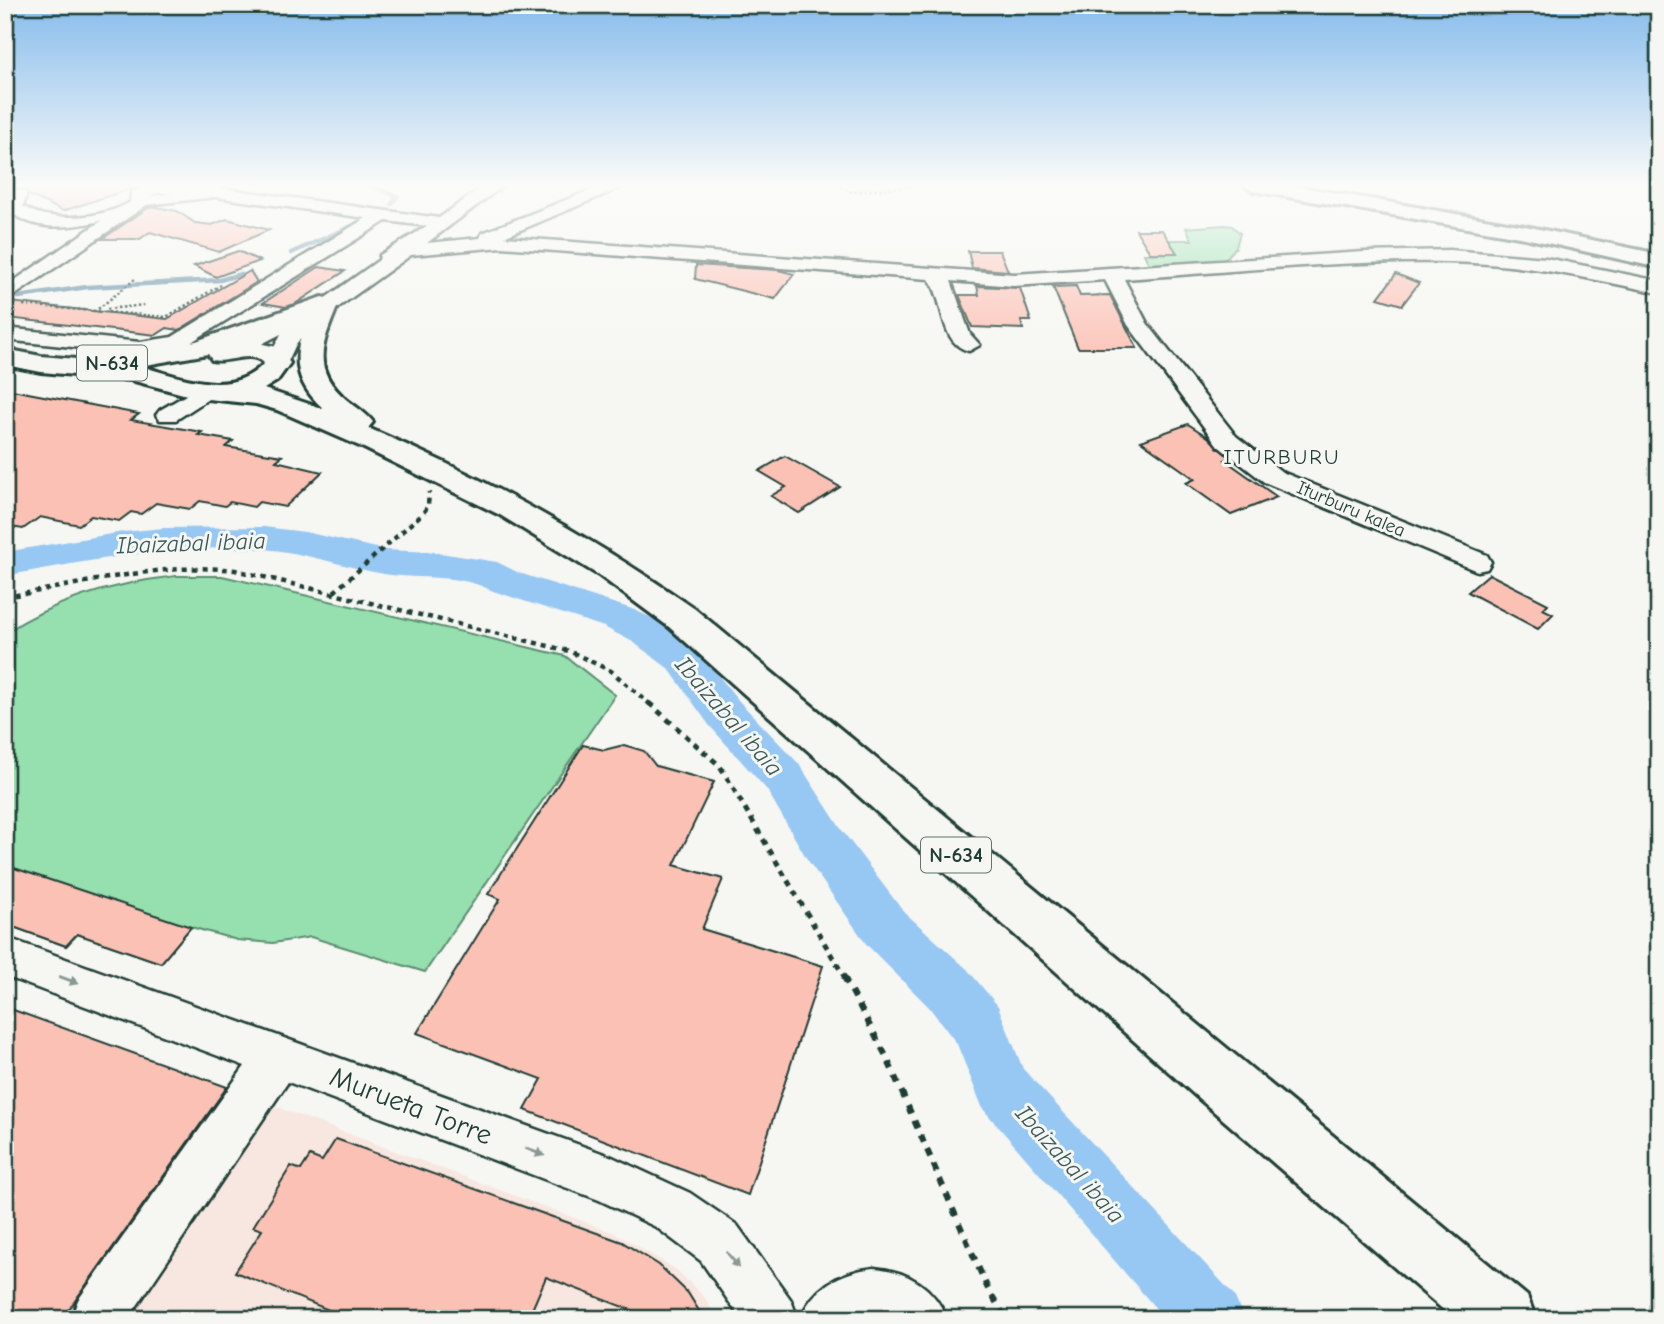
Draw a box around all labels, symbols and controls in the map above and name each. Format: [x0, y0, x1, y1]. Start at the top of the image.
road number: N-634 [77, 346, 147, 380]
district label: ITURBURU [1224, 445, 1340, 469]
street label: Iturburu kalea [1293, 476, 1409, 542]
water label: Ibaizabal ibaia [115, 526, 266, 560]
water label: Ibaizabal ibaia [669, 650, 788, 781]
road number: N-634 [921, 838, 991, 872]
one-way arrow [59, 974, 80, 985]
street label: Murueta Torre [326, 1060, 496, 1152]
water label: Ibaizabal ibaia [1009, 1099, 1130, 1229]
one-way arrow [525, 1147, 546, 1158]
one-way arrow [725, 1250, 740, 1268]

